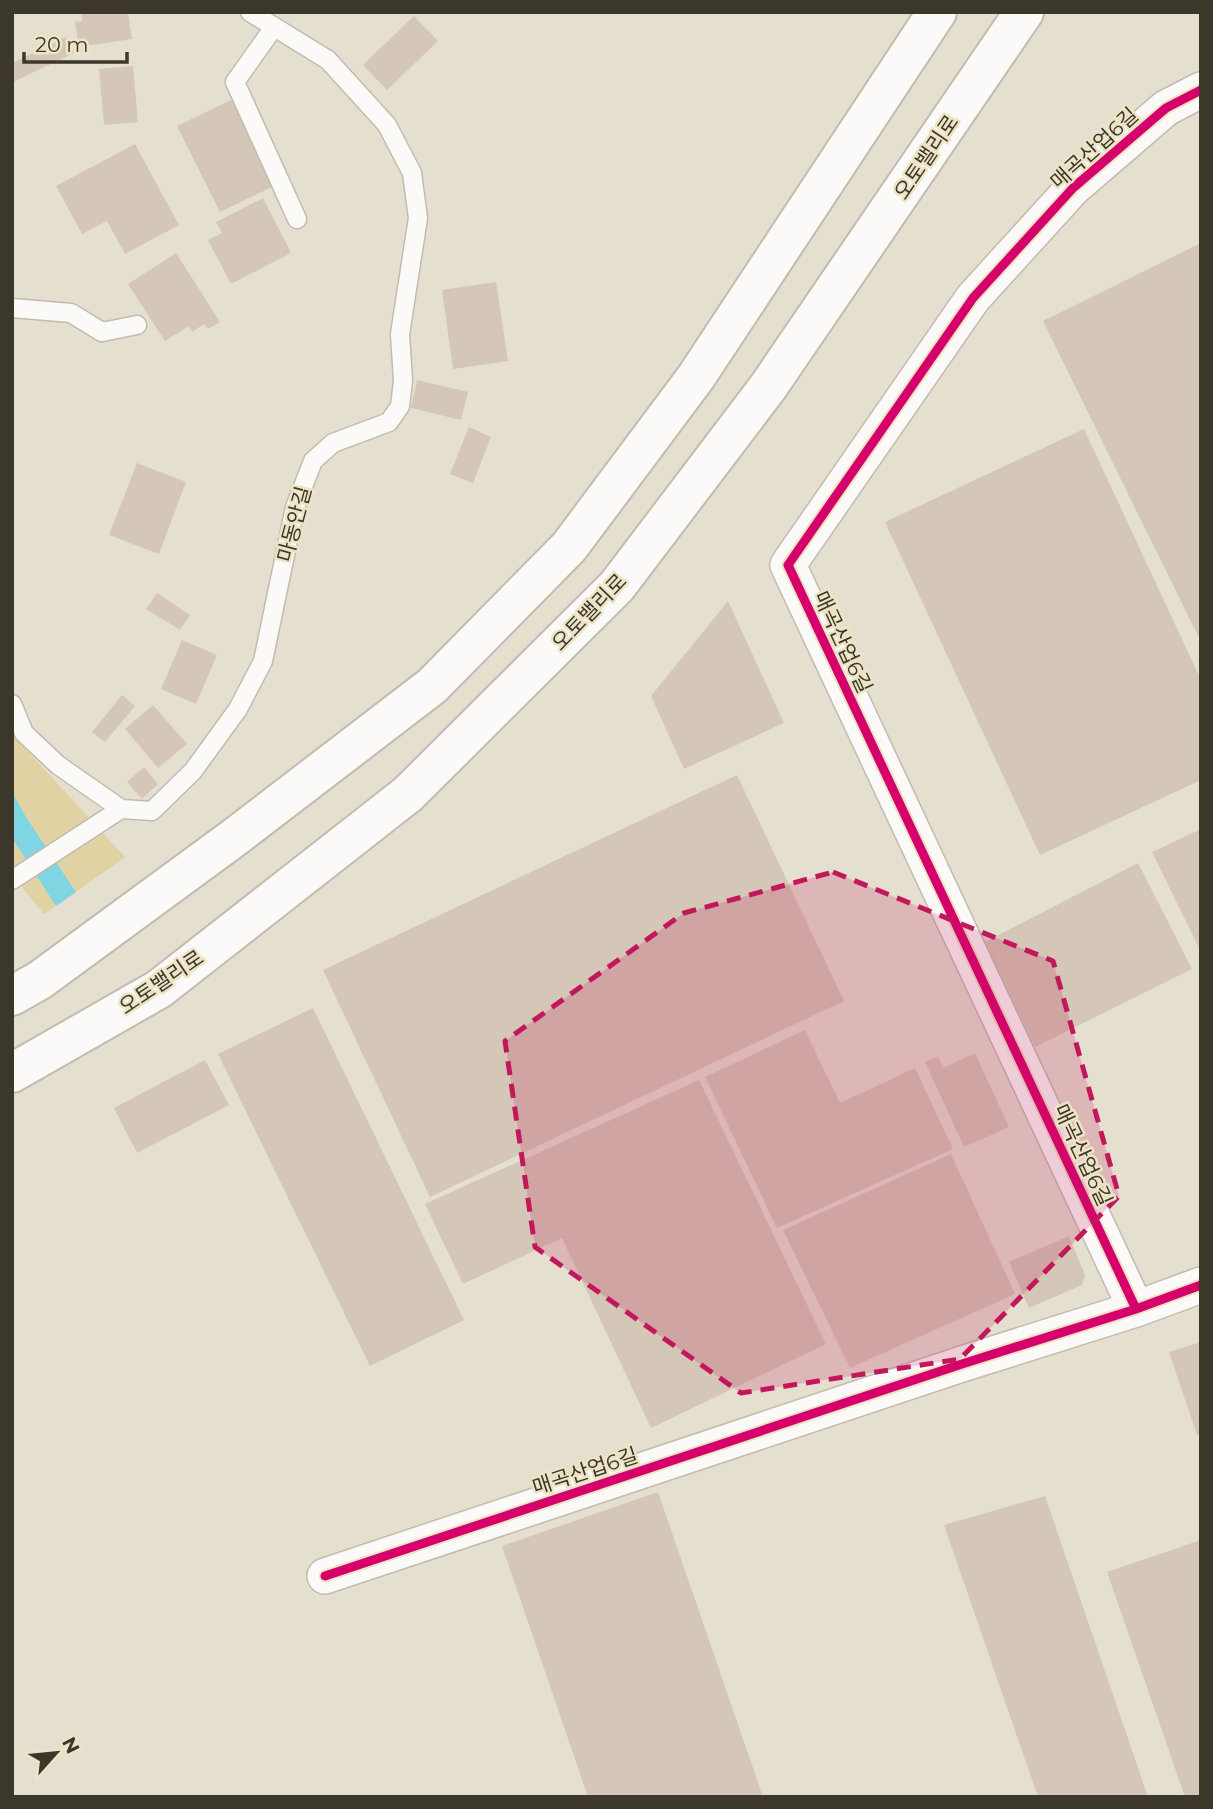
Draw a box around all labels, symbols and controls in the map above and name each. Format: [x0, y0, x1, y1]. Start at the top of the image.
scale bar [24, 21, 128, 65]
text: 20 m [35, 32, 89, 57]
street label: 매곡산업6길 [1045, 102, 1143, 194]
street label: 오토밸리로 [889, 110, 963, 204]
street label: 마동안길 [272, 483, 316, 565]
street label: 오토밸리로 [546, 569, 632, 655]
street label: 매곡산업6길 [809, 587, 877, 697]
street label: 오토밸리로 [114, 945, 208, 1019]
street label: 매곡산업6길 [1049, 1100, 1117, 1210]
street label: 매곡산업6길 [529, 1442, 641, 1500]
north arrow [21, 1718, 91, 1788]
text: N [57, 1733, 84, 1758]

